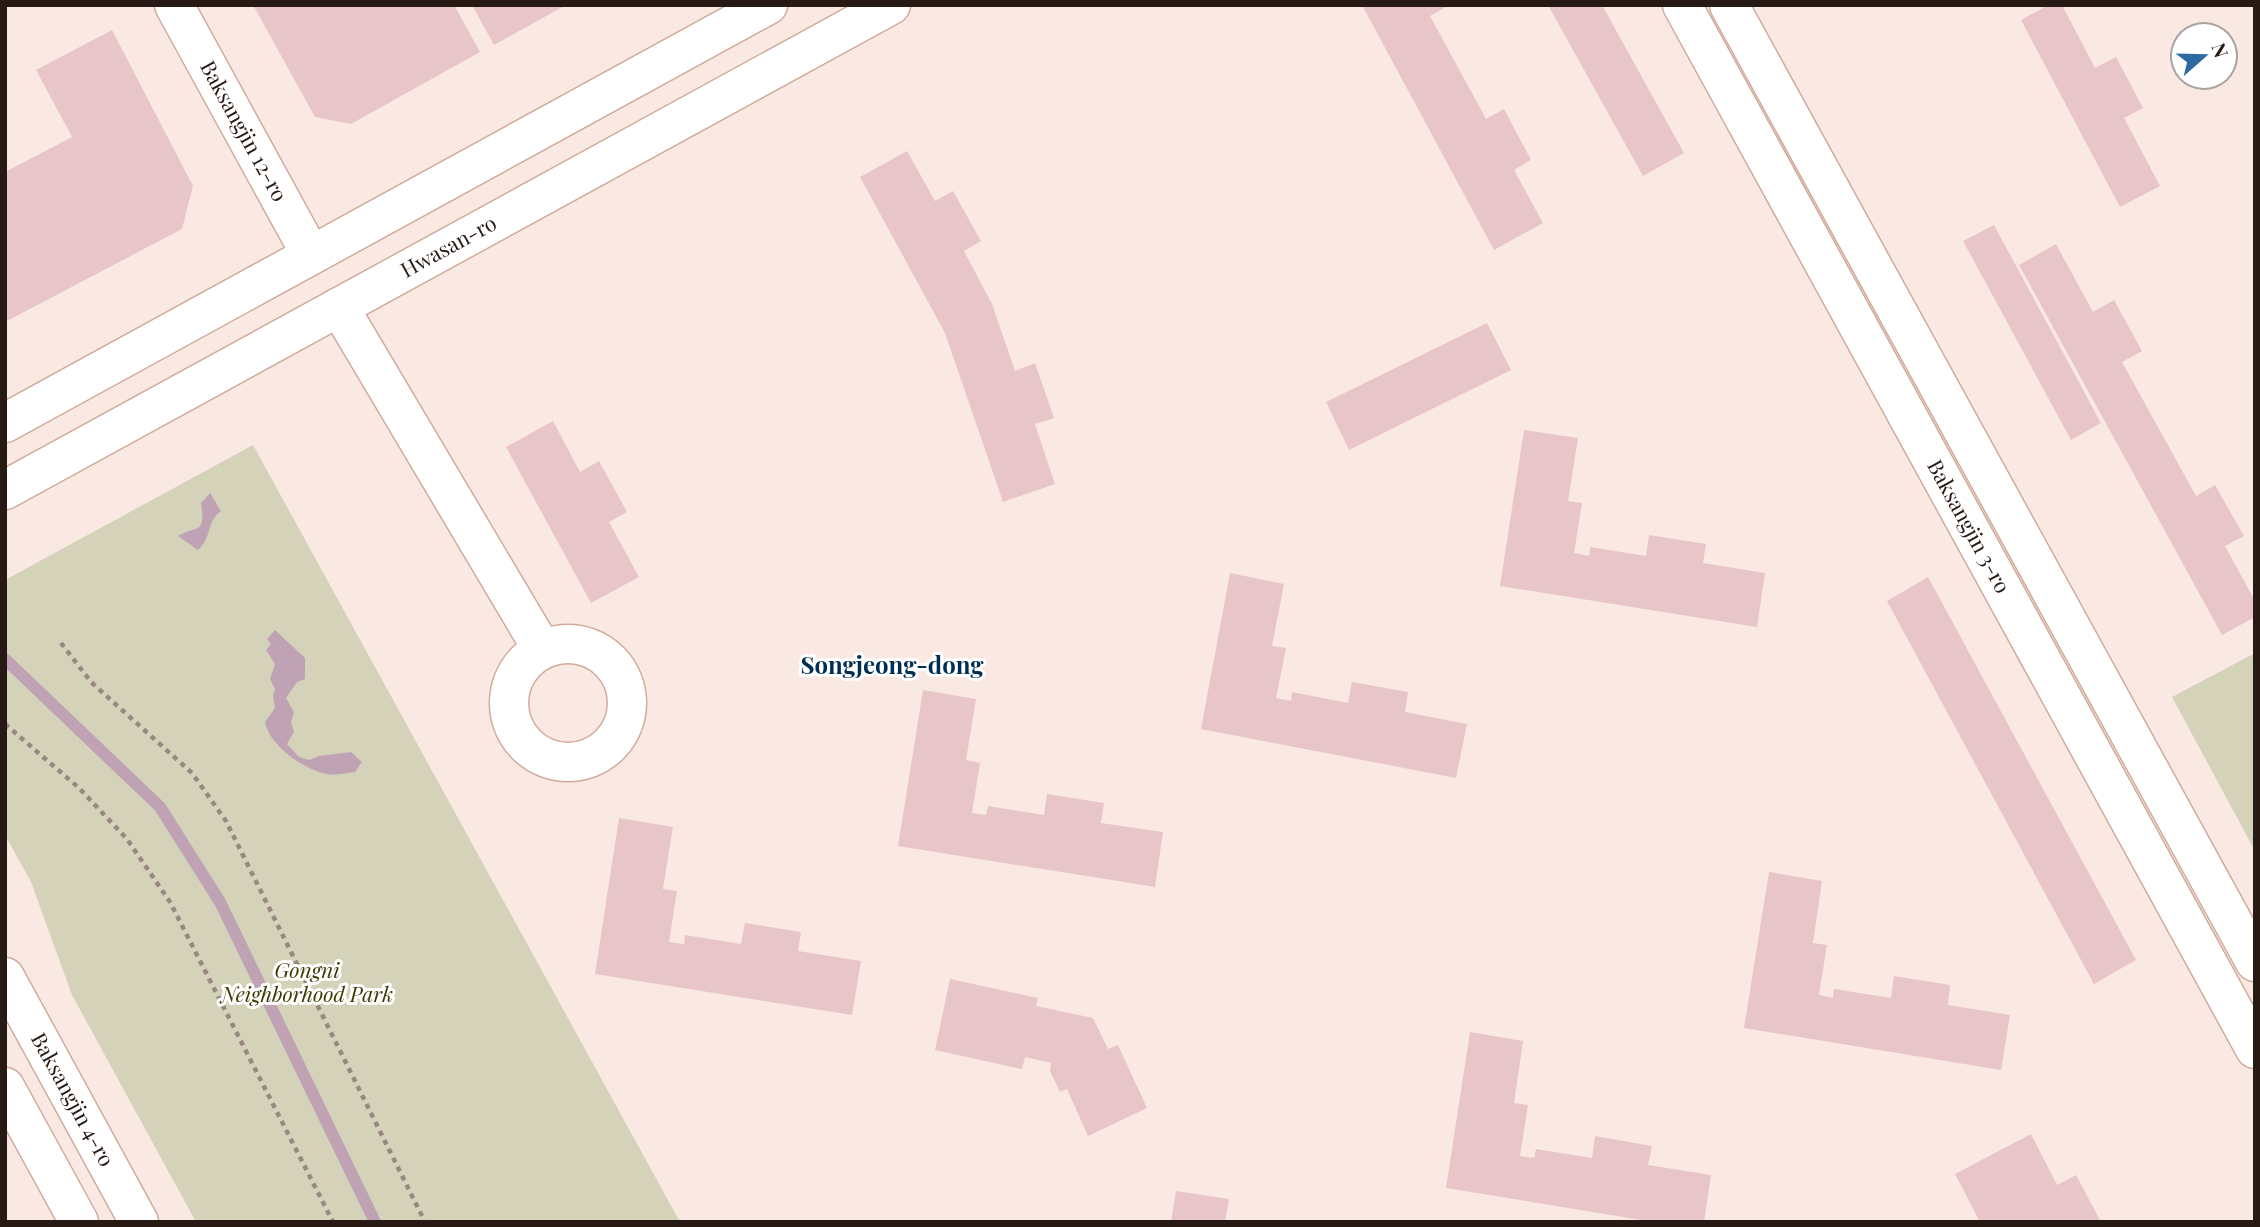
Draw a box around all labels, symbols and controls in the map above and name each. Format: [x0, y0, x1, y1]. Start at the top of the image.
north arrow [2169, 21, 2239, 91]
text: N [2206, 39, 2236, 61]
street label: Baksangjin 12-ro [195, 55, 295, 206]
street label: Hwasan-ro [395, 208, 501, 283]
street label: Baksangjin 3-ro [1922, 454, 2018, 597]
district label: Songjeong-dong [800, 648, 984, 680]
park label: Gongni Neighborhood Park [219, 955, 393, 1007]
street label: Baksangjin 4-ro [26, 1027, 122, 1171]

